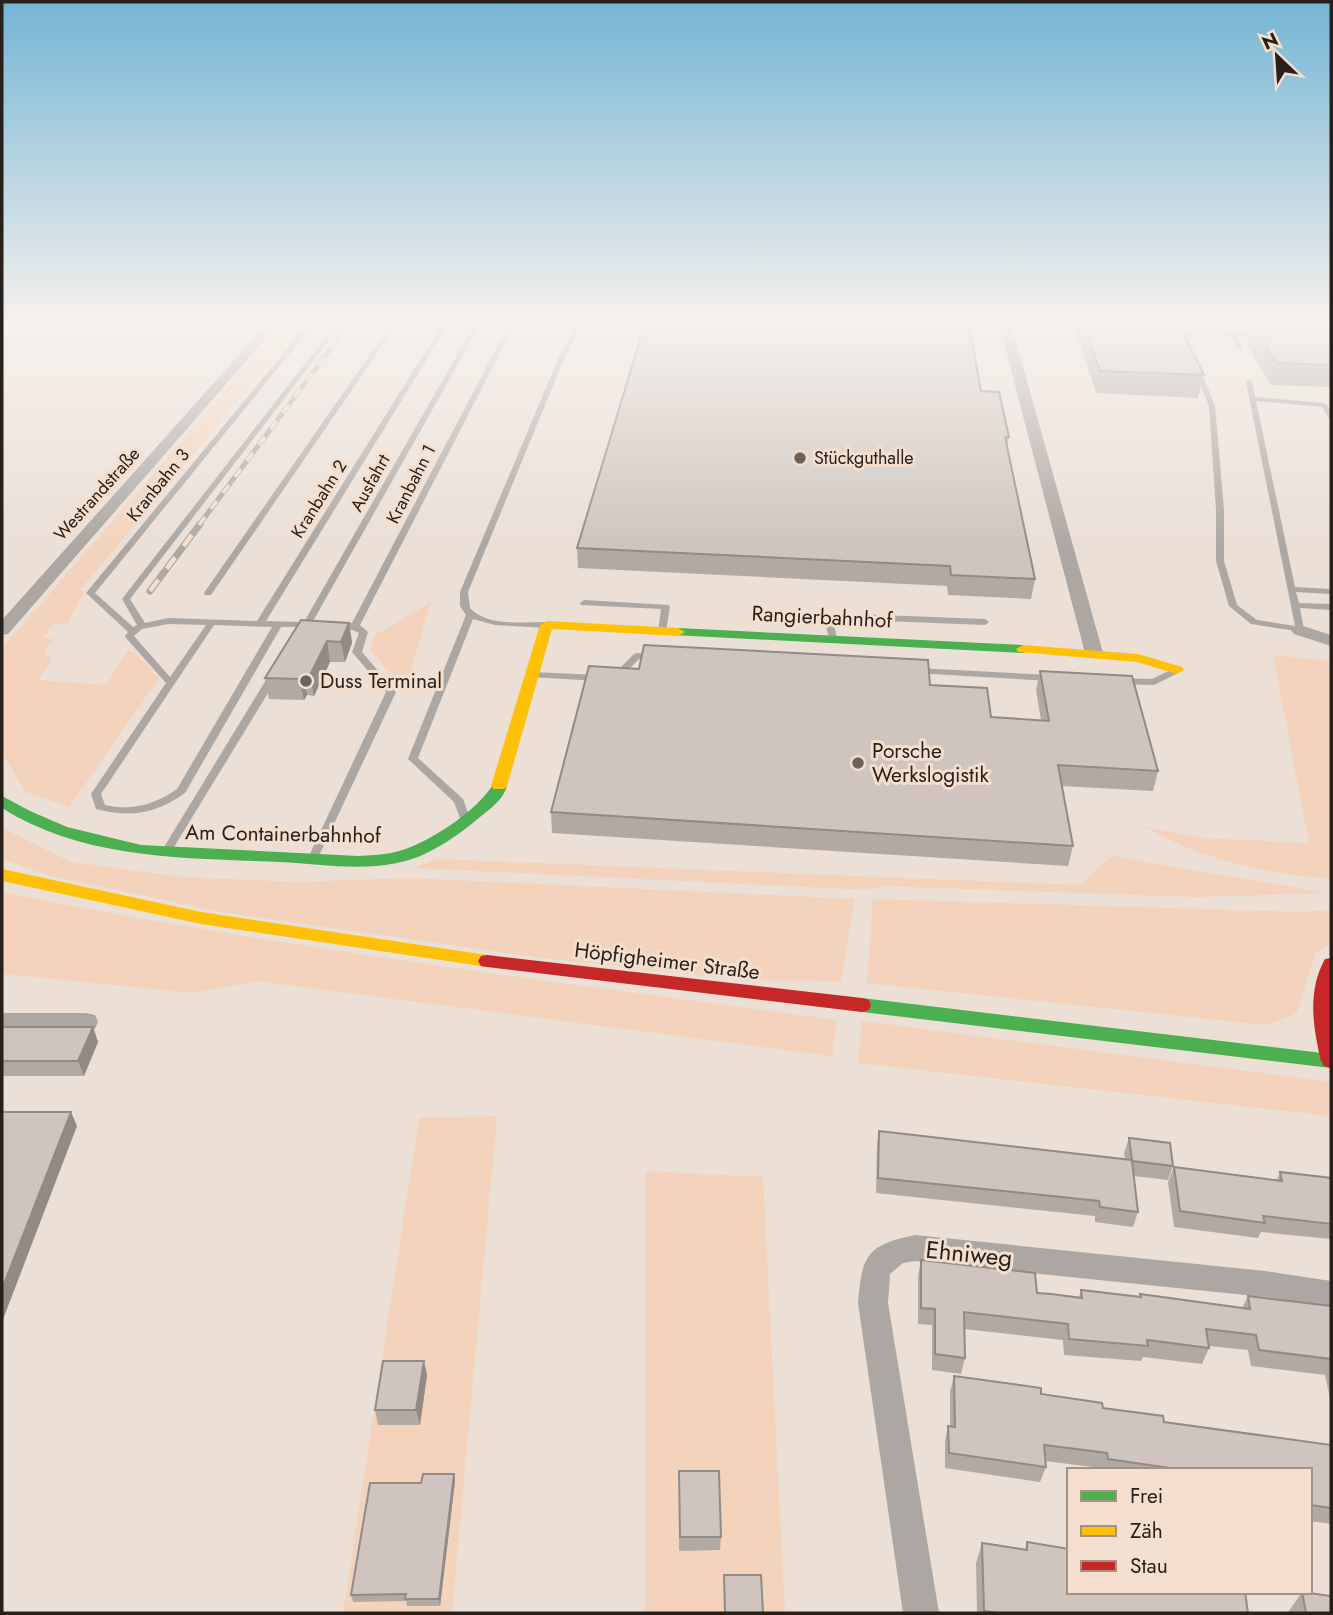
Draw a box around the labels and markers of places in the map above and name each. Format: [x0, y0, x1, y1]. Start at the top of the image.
place label: Stückguthalle [814, 445, 914, 471]
marker: Stückguthalle [792, 450, 808, 466]
place label: Duss Terminal [320, 666, 442, 696]
marker: Duss Terminal [298, 673, 314, 689]
place label: Porsche Werkslogistik [872, 736, 990, 790]
marker: Porsche Werkslogistik [850, 755, 866, 771]

